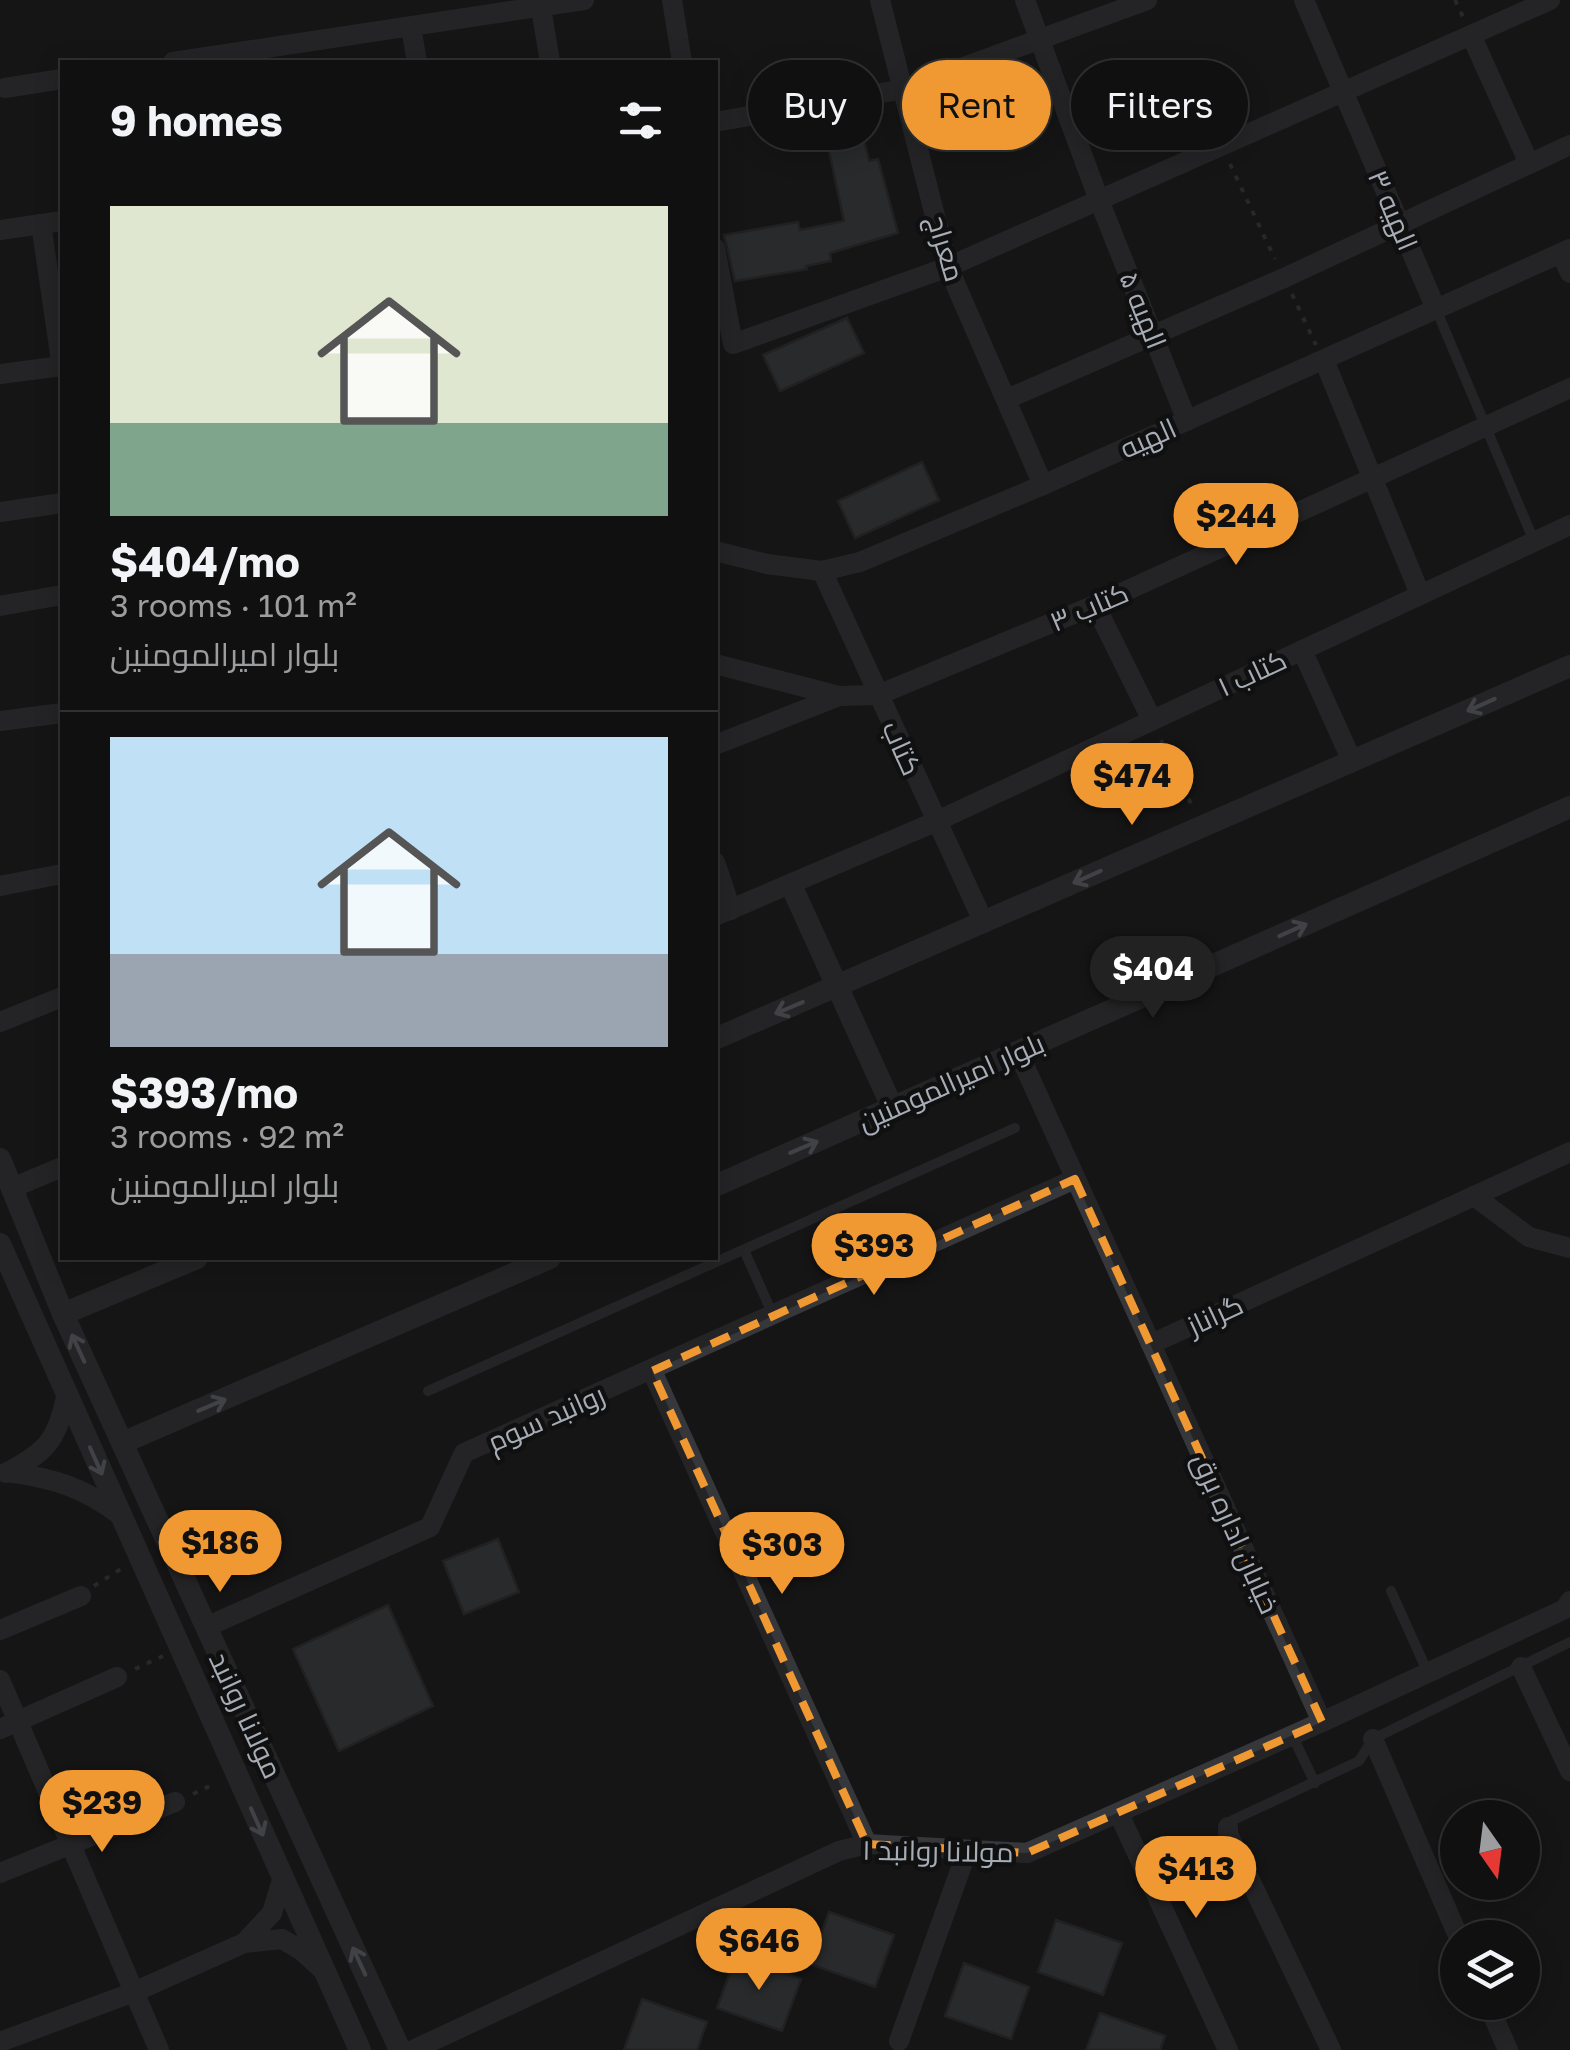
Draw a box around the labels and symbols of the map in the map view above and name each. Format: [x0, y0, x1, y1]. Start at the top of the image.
street label: الهیه ۳ [1361, 165, 1425, 255]
street label: معراج [918, 211, 972, 286]
street label: الهیه ۵ [1112, 266, 1174, 354]
street label: الهیه [1115, 411, 1181, 465]
pin: $244 [1177, 483, 1295, 568]
street label: کتاب ۳ [1045, 575, 1133, 638]
street label: کتاب ۱ [1212, 642, 1291, 703]
one-way arrow [1466, 697, 1497, 715]
street label: کتاب [876, 715, 929, 780]
pin: $474 [1073, 743, 1191, 828]
one-way arrow [1072, 869, 1103, 887]
one-way arrow [1277, 920, 1308, 938]
pin: $404 [1094, 936, 1212, 1021]
one-way arrow [774, 1000, 805, 1018]
street label: بلوار امیرالمومنین [852, 1026, 1050, 1138]
one-way arrow [788, 1137, 819, 1155]
pin: $393 [815, 1213, 933, 1298]
street label: گراناز [1180, 1287, 1248, 1343]
one-way arrow [68, 1333, 87, 1363]
street label: روانبد سوم [482, 1377, 611, 1462]
one-way arrow [196, 1395, 226, 1413]
one-way arrow [87, 1445, 106, 1475]
street label: خیابان اداره برق [1185, 1447, 1287, 1619]
pin: $186 [161, 1510, 279, 1595]
pin: $303 [723, 1512, 841, 1597]
street label: مولانا روانبد [203, 1646, 290, 1783]
pin: $239 [43, 1770, 161, 1855]
north arrow [1440, 1800, 1540, 1900]
one-way arrow [249, 1806, 267, 1837]
street label: مولانا روانبد ۱ [862, 1833, 1014, 1868]
pin: $413 [1137, 1836, 1255, 1921]
pin: $646 [700, 1908, 818, 1993]
one-way arrow [349, 1947, 368, 1977]

